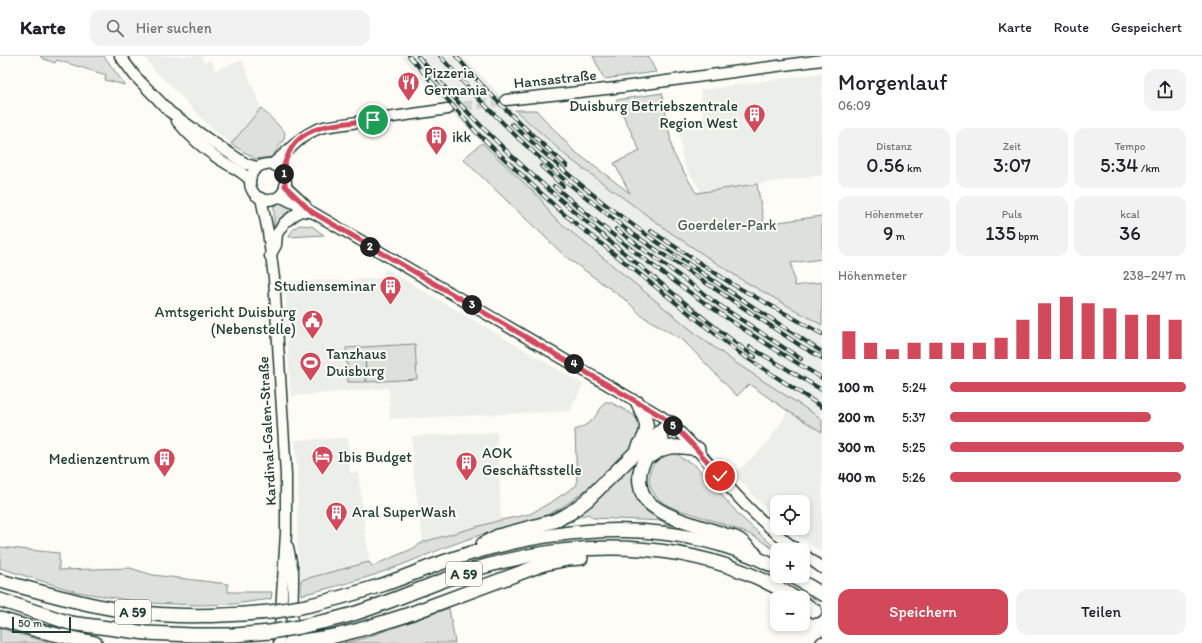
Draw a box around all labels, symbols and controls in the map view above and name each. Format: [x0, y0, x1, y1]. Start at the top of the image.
search box [90, 10, 370, 46]
text: Karte [20, 16, 66, 39]
icon: search [104, 17, 126, 39]
text: Hier suchen [136, 19, 212, 37]
text: Karte [998, 19, 1032, 36]
text: Route [1054, 19, 1089, 36]
text: Gespeichert [1111, 19, 1182, 36]
place label: Pizzeria Germania [424, 64, 487, 99]
street label: Hansastraße [513, 66, 597, 92]
restaurant icon: Pizzeria Germania [395, 69, 421, 102]
text: Morgenlauf [838, 69, 948, 96]
button: share [1144, 69, 1186, 111]
place label: Duisburg Betriebszentrale Region West [569, 97, 738, 132]
text: 06:09 [838, 98, 871, 113]
building icon: Duisburg Betriebszentrale Region West [741, 102, 767, 135]
pin [356, 103, 390, 137]
icon: arrive [362, 109, 384, 131]
building icon: ikk [424, 124, 450, 157]
place label: ikk [452, 128, 472, 146]
text: Distanz [876, 140, 912, 153]
text: Zeit [1003, 140, 1021, 153]
text: Tempo [1115, 140, 1145, 153]
text: 0.56 [866, 153, 905, 177]
text: 3:07 [993, 153, 1031, 177]
text: 5:34 [1100, 153, 1138, 177]
text: km [905, 162, 922, 175]
text: /km [1138, 162, 1160, 175]
pin: 1 [274, 164, 294, 184]
text: 1 [281, 167, 287, 180]
text: Höhenmeter [865, 208, 923, 221]
text: Puls [1002, 208, 1022, 221]
text: kcal [1120, 208, 1140, 221]
park label: Goerdeler-Park [677, 216, 777, 234]
text: 9 [883, 221, 893, 245]
text: 135 [985, 221, 1016, 245]
text: 36 [1119, 221, 1141, 245]
text: m [893, 230, 905, 243]
text: bpm [1016, 230, 1039, 243]
pin: 2 [360, 237, 380, 257]
text: 2 [367, 240, 373, 253]
text: Höhenmeter [838, 268, 907, 283]
text: 238–247 m [1123, 268, 1186, 283]
building icon: Studienseminar [378, 273, 404, 306]
place label: Studienseminar [274, 277, 376, 295]
pin: 3 [462, 295, 482, 315]
text: 3 [469, 298, 475, 311]
place label: Amtsgericht Duisburg (Nebenstelle) [155, 303, 296, 338]
public building icon: Amtsgericht Duisburg (Nebenstelle) [299, 308, 325, 341]
place label: Tanzhaus Duisburg [326, 345, 387, 380]
sports icon: Tanzhaus Duisburg [298, 350, 324, 383]
pin: 4 [564, 354, 584, 374]
street label: Kardinal-Galen-Straße [254, 356, 280, 506]
text: 4 [571, 357, 577, 370]
text: 100 m [838, 380, 874, 395]
text: 5:24 [902, 380, 927, 395]
text: 200 m [838, 410, 875, 425]
text: 5:37 [902, 410, 926, 425]
pin: 5 [663, 416, 683, 436]
text: 5 [670, 419, 676, 432]
text: 300 m [838, 440, 875, 455]
text: 5:25 [902, 440, 926, 455]
hotel icon: Ibis Budget [309, 444, 335, 477]
place label: AOK Geschäftsstelle [482, 444, 582, 479]
building icon: Medienzentrum [152, 446, 178, 479]
place label: Ibis Budget [338, 448, 412, 466]
building icon: AOK Geschäftsstelle [453, 449, 479, 482]
place label: Medienzentrum [49, 450, 150, 468]
pin [703, 459, 737, 493]
icon: check [709, 465, 731, 487]
text: 400 m [838, 470, 876, 485]
text: 5:26 [902, 470, 926, 485]
map controls [770, 495, 810, 631]
button: locate [770, 495, 810, 535]
building icon: Aral SuperWash [324, 499, 350, 532]
place label: Aral SuperWash [352, 503, 456, 521]
button: + [770, 543, 810, 583]
road number: A 59 [446, 562, 482, 586]
button: Speichern [838, 589, 1008, 635]
button: Teilen [1016, 589, 1186, 635]
button: − [770, 591, 810, 631]
road number: A 59 [115, 600, 151, 624]
scale bar [12, 615, 71, 634]
text: 50 m [18, 617, 42, 630]

